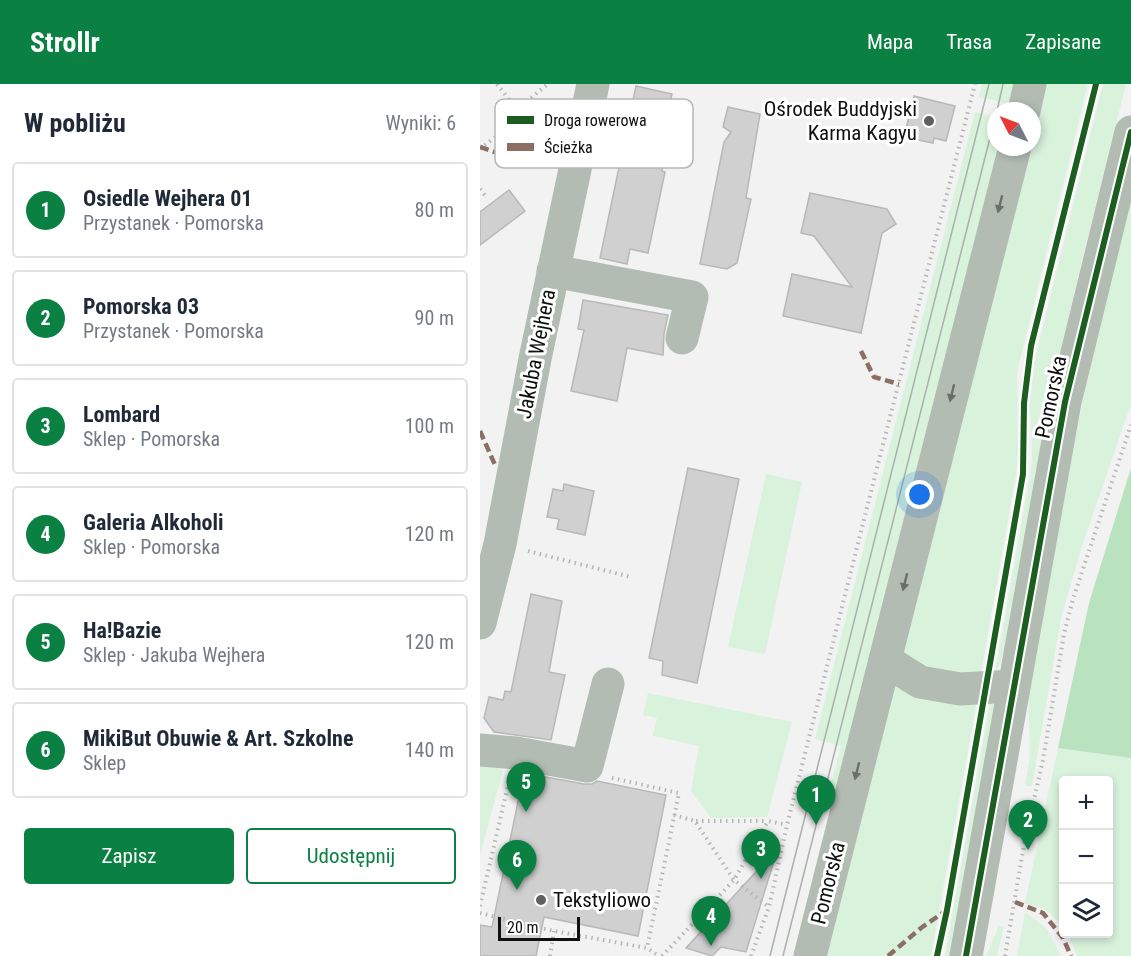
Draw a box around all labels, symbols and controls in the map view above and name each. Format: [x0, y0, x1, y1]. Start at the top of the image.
text: Strollr [30, 26, 100, 59]
text: Mapa [867, 30, 913, 54]
text: Trasa [946, 30, 992, 54]
text: Zapisane [1025, 30, 1101, 54]
place label: Ośrodek Buddyjski Karma Kagyu [764, 97, 917, 145]
legend [495, 99, 693, 168]
north arrow [987, 102, 1041, 156]
text: W pobliżu [24, 108, 126, 138]
text: Wyniki: 6 [385, 111, 456, 135]
text: Droga rowerowa [544, 111, 647, 130]
marker: Ośrodek Buddyjski Karma Kagyu [922, 114, 936, 128]
text: Ścieżka [544, 138, 593, 157]
text: Osiedle Wejhera 01 [83, 186, 252, 211]
one-way arrow [995, 195, 1005, 213]
text: 1 [40, 198, 51, 222]
text: 80 m [415, 198, 454, 222]
text: Przystanek · Pomorska [83, 211, 264, 235]
street label: Jakuba Wejhera [512, 287, 560, 421]
text: Pomorska 03 [83, 294, 199, 319]
text: 2 [40, 306, 51, 330]
text: 90 m [415, 306, 454, 330]
text: Przystanek · Pomorska [83, 319, 264, 343]
street label: Pomorska [1031, 353, 1071, 441]
one-way arrow [947, 384, 957, 402]
text: Lombard [83, 402, 160, 427]
text: 3 [40, 414, 51, 438]
text: 100 m [405, 414, 454, 438]
text: Sklep · Pomorska [83, 427, 220, 451]
your location [905, 480, 934, 509]
text: Galeria Alkoholi [83, 510, 224, 535]
text: 4 [40, 522, 51, 546]
text: 120 m [405, 522, 454, 546]
text: Sklep · Pomorska [83, 535, 220, 559]
one-way arrow [899, 573, 909, 591]
text: Ha!Bazie [83, 618, 161, 643]
text: 5 [40, 630, 51, 654]
text: 120 m [405, 630, 454, 654]
text: Sklep · Jakuba Wejhera [83, 643, 265, 667]
text: MikiBut Obuwie & Art. Szkolne [83, 726, 353, 751]
text: 6 [40, 738, 51, 762]
text: 140 m [405, 738, 454, 762]
text: Sklep [83, 751, 126, 775]
pin: 5 [506, 762, 546, 812]
one-way arrow [851, 762, 861, 780]
pin: 1 [796, 776, 836, 825]
map controls [1059, 776, 1113, 938]
button: + [1059, 776, 1113, 830]
pin: 2 [1008, 800, 1048, 850]
button: Zapisz [24, 828, 234, 884]
button: Udostępnij [246, 828, 456, 884]
pin: 3 [742, 830, 780, 879]
button: − [1059, 830, 1113, 884]
street label: Pomorska [806, 839, 850, 927]
pin: 6 [498, 840, 537, 890]
button: layers [1059, 884, 1113, 938]
place label: Tekstyliowo [553, 888, 651, 912]
marker: Tekstyliowo [534, 893, 548, 907]
pin: 4 [692, 896, 730, 946]
scale bar [498, 914, 580, 942]
text: 20 m [507, 918, 539, 937]

